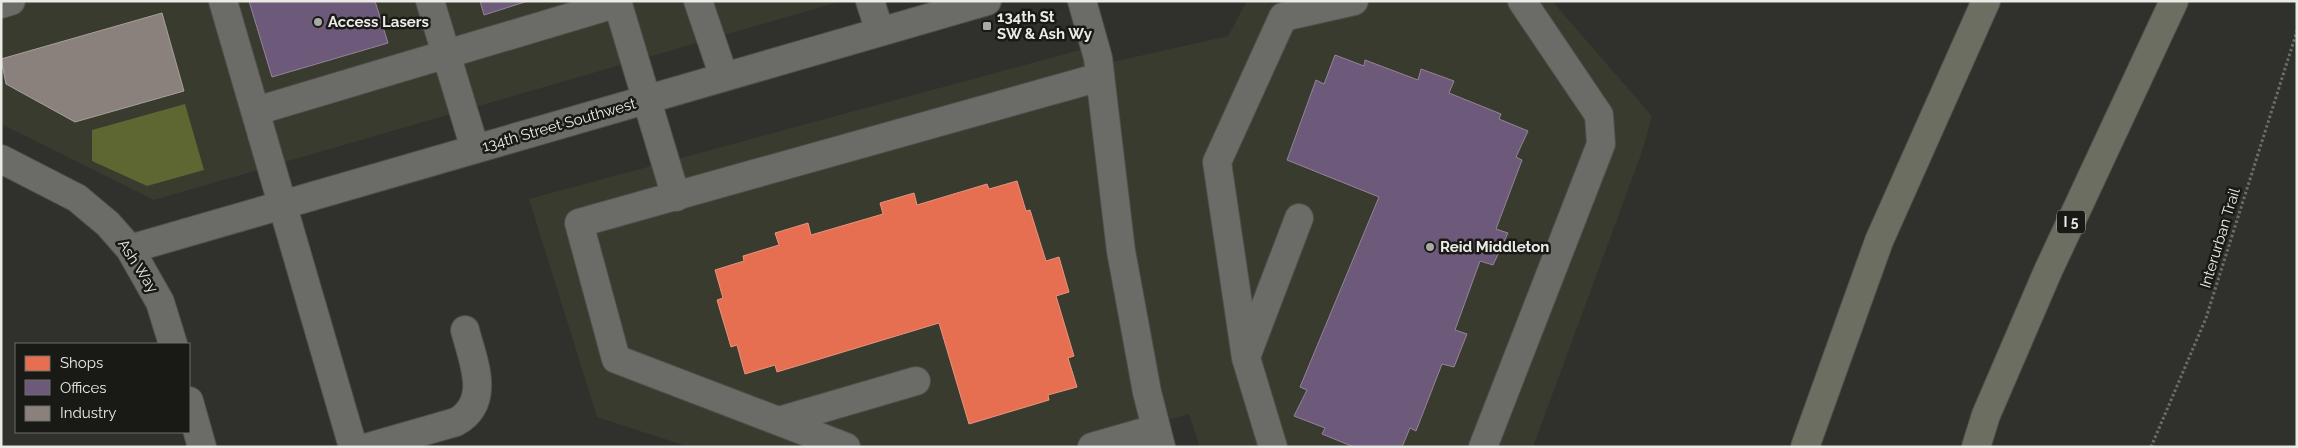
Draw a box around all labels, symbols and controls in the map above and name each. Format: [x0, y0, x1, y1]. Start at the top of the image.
place label: 134th St SW & Ash Wy [997, 8, 1093, 43]
place label: Access Lasers [328, 13, 429, 31]
marker: Access Lasers [312, 16, 324, 28]
marker: 134th St SW & Ash Wy [981, 20, 993, 32]
street label: 134th Street Southwest [480, 94, 638, 156]
street label: Interurban Trail [2196, 185, 2244, 290]
road number: I 5 [2057, 210, 2085, 233]
street label: Ash Way [114, 236, 162, 296]
place label: Reid Middleton [1440, 238, 1549, 256]
marker: Reid Middleton [1424, 241, 1436, 253]
legend [15, 343, 190, 433]
text: Shops [60, 354, 103, 372]
text: Offices [60, 379, 107, 397]
text: Industry [60, 404, 116, 422]

